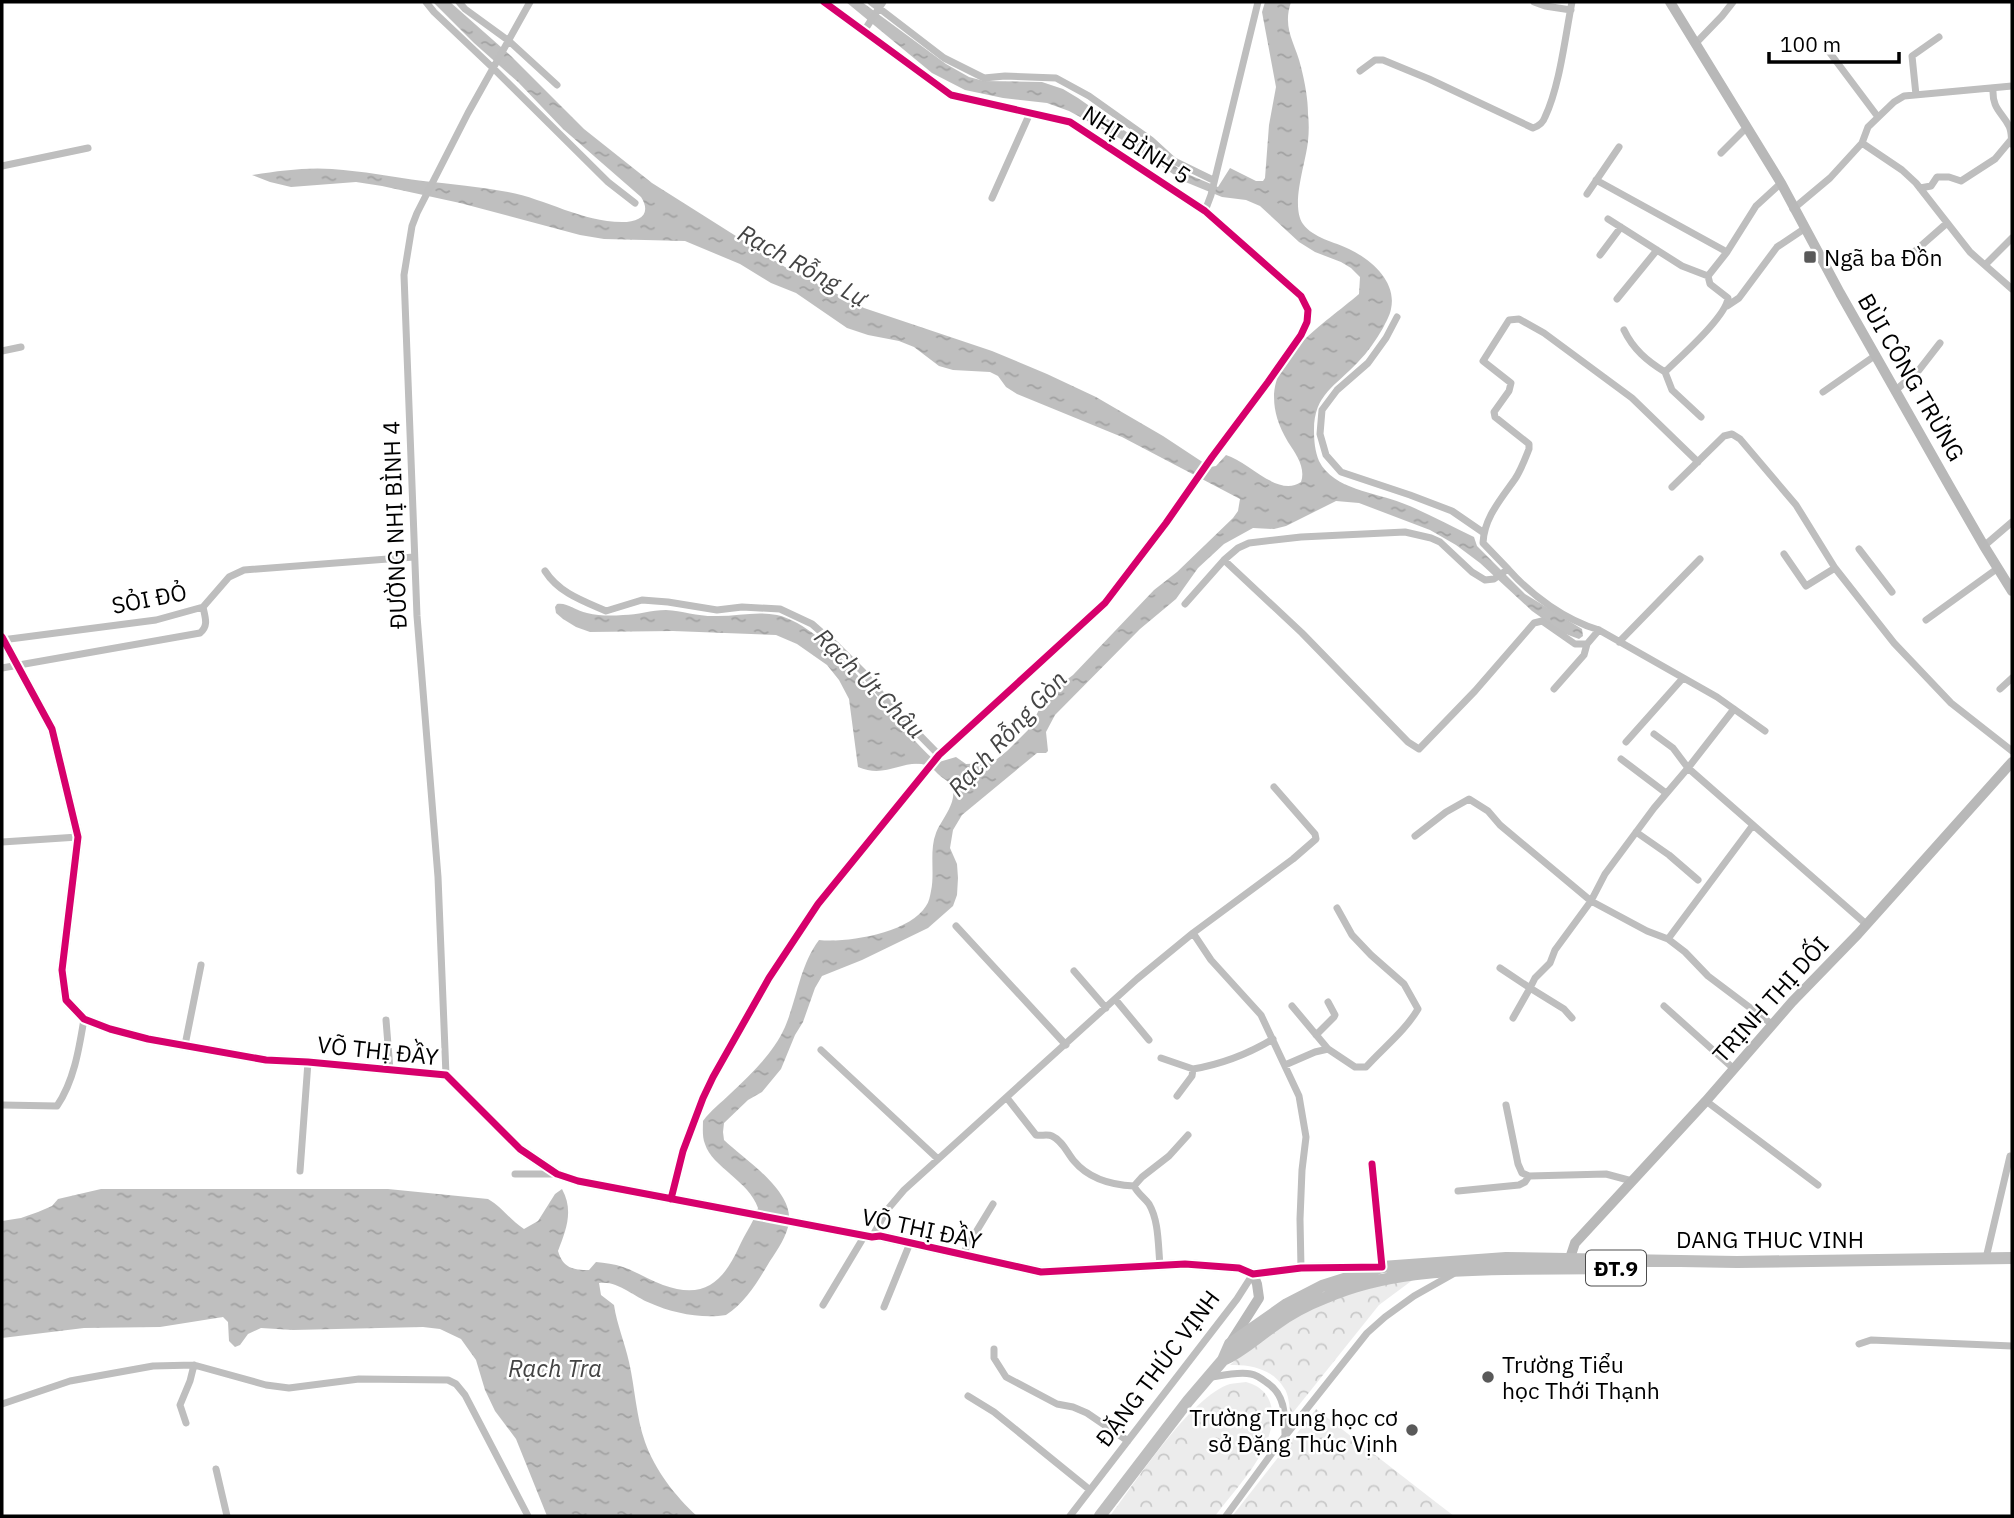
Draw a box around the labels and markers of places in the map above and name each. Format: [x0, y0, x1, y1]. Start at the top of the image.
place label: Ngã ba Đồn [1824, 242, 1943, 272]
marker: Ngã ba Đồn [1802, 249, 1818, 265]
place label: Trường Tiểu học Thới Thạnh [1502, 1349, 1660, 1405]
marker: Trường Tiểu học Thới Thạnh [1480, 1369, 1496, 1385]
place label: Trường Trung học cơ sở Đặng Thúc Vịnh [1189, 1402, 1398, 1458]
marker: Trường Trung học cơ sở Đặng Thúc Vịnh [1404, 1422, 1420, 1438]

